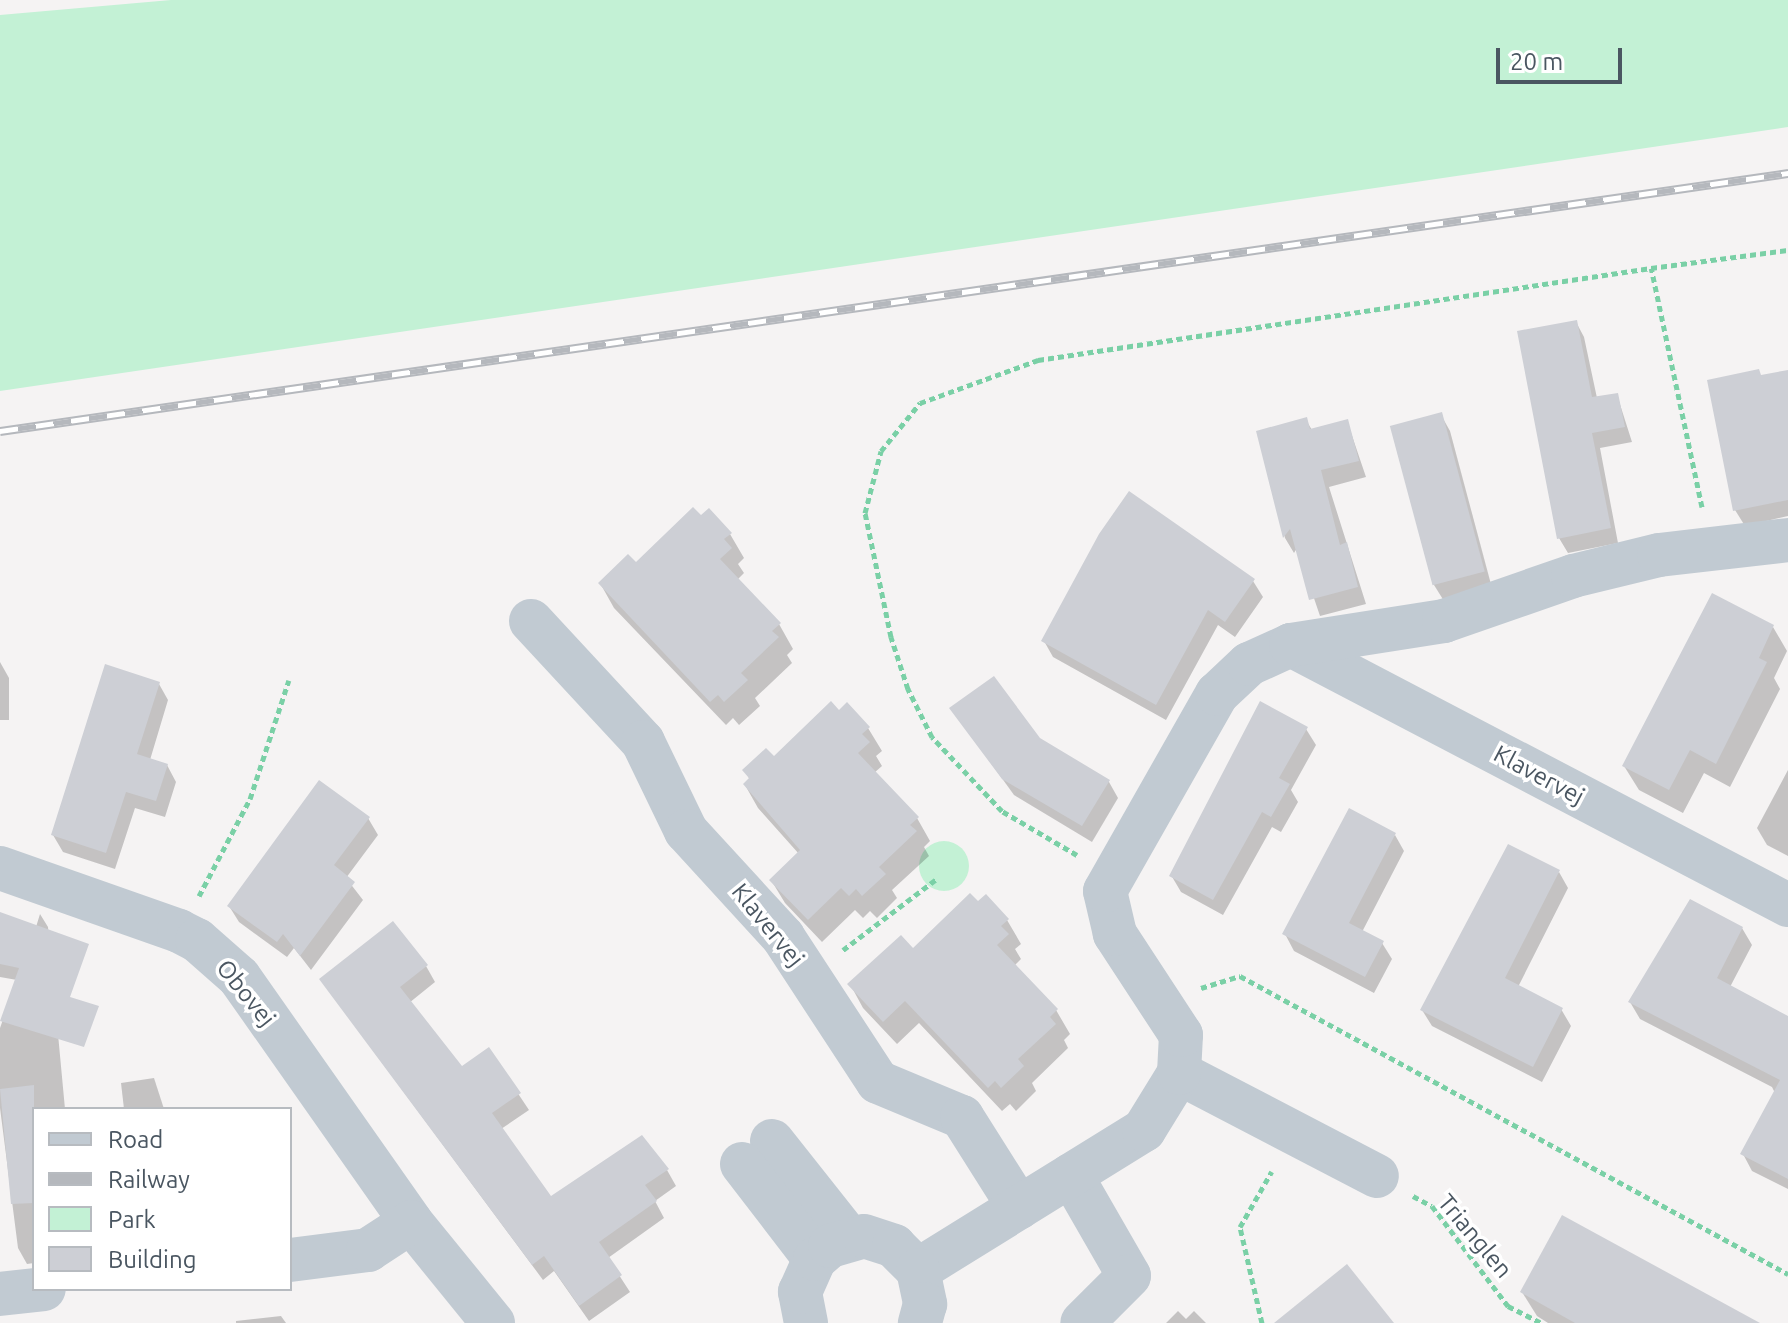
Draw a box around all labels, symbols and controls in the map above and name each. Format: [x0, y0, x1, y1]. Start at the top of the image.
scale bar [1500, 32, 1626, 82]
text: 20 m [1510, 48, 1563, 75]
street label: Klavervej [1489, 739, 1589, 811]
street label: Klavervej [726, 878, 810, 972]
street label: Obovej [210, 954, 282, 1032]
legend [32, 1107, 292, 1291]
text: Road [108, 1126, 163, 1153]
text: Railway [108, 1166, 190, 1193]
street label: Trianglen [1432, 1188, 1518, 1284]
text: Park [108, 1206, 156, 1233]
text: Building [108, 1246, 196, 1273]

